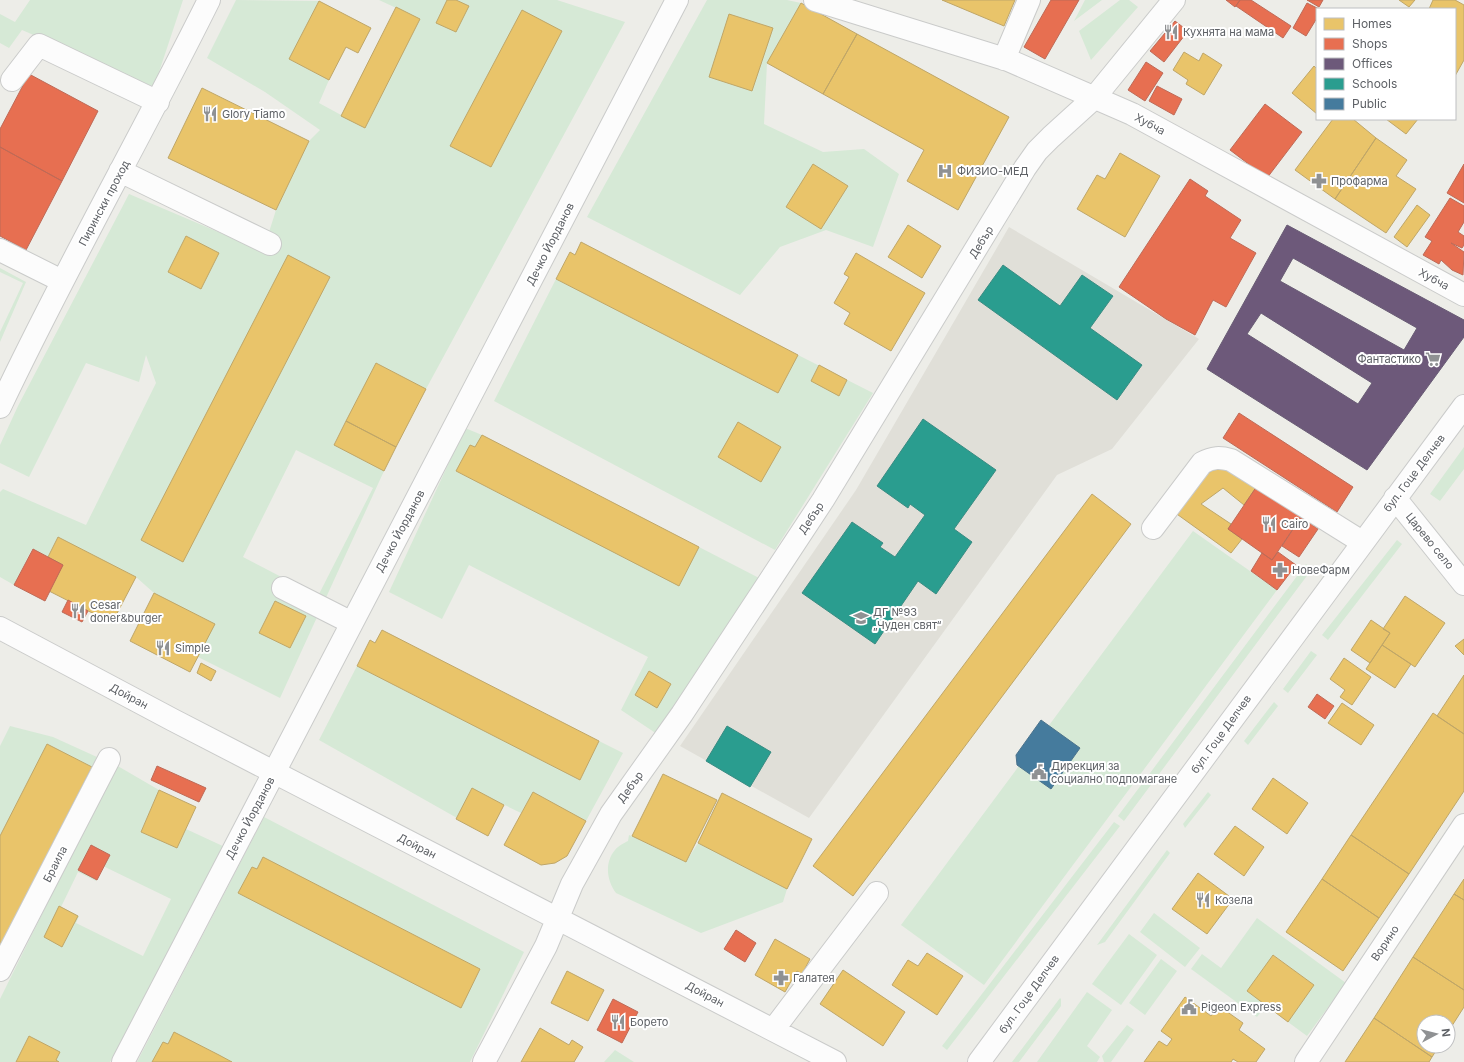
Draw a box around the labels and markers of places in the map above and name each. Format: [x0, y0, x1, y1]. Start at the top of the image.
restaurant icon: Кухнята на мама [1162, 23, 1180, 41]
place label: Кухнята на мама [1183, 25, 1274, 39]
restaurant icon: Glory Tiamo [201, 105, 219, 123]
place label: Glory Tiamo [222, 107, 286, 121]
hospital icon: ФИЗИО-МЕД [936, 162, 954, 180]
place label: ФИЗИО-МЕД [957, 164, 1029, 178]
pharmacy icon: Профарма [1310, 172, 1328, 190]
place label: Профарма [1331, 174, 1388, 188]
supermarket icon: Фантастико [1424, 350, 1442, 368]
place label: Фантастико [1358, 352, 1421, 366]
restaurant icon: Cairo [1260, 515, 1278, 533]
place label: Cairo [1281, 517, 1309, 531]
pharmacy icon: НовеФарм [1271, 561, 1289, 579]
place label: НовеФарм [1292, 563, 1350, 577]
place label: Cesar doner&burger [90, 598, 162, 625]
restaurant icon: Cesar doner&burger [69, 602, 87, 620]
place label: ДГ №93 „Чуден свят“ [873, 605, 942, 632]
school or university icon: ДГ №93 „Чуден свят“ [852, 609, 870, 627]
restaurant icon: Simple [154, 639, 172, 657]
place label: Simple [175, 641, 210, 655]
place label: Дирекция за социално подпомагане [1051, 759, 1177, 786]
public building icon: Дирекция за социално подпомагане [1030, 763, 1048, 781]
restaurant icon: Козела [1194, 891, 1212, 909]
place label: Козела [1215, 893, 1253, 907]
pharmacy icon: Галатея [772, 969, 790, 987]
place label: Галатея [793, 971, 835, 985]
public building icon: Pigeon Express [1180, 998, 1198, 1016]
place label: Pigeon Express [1201, 1000, 1282, 1014]
restaurant icon: Борето [609, 1013, 627, 1031]
place label: Борето [630, 1015, 669, 1029]

